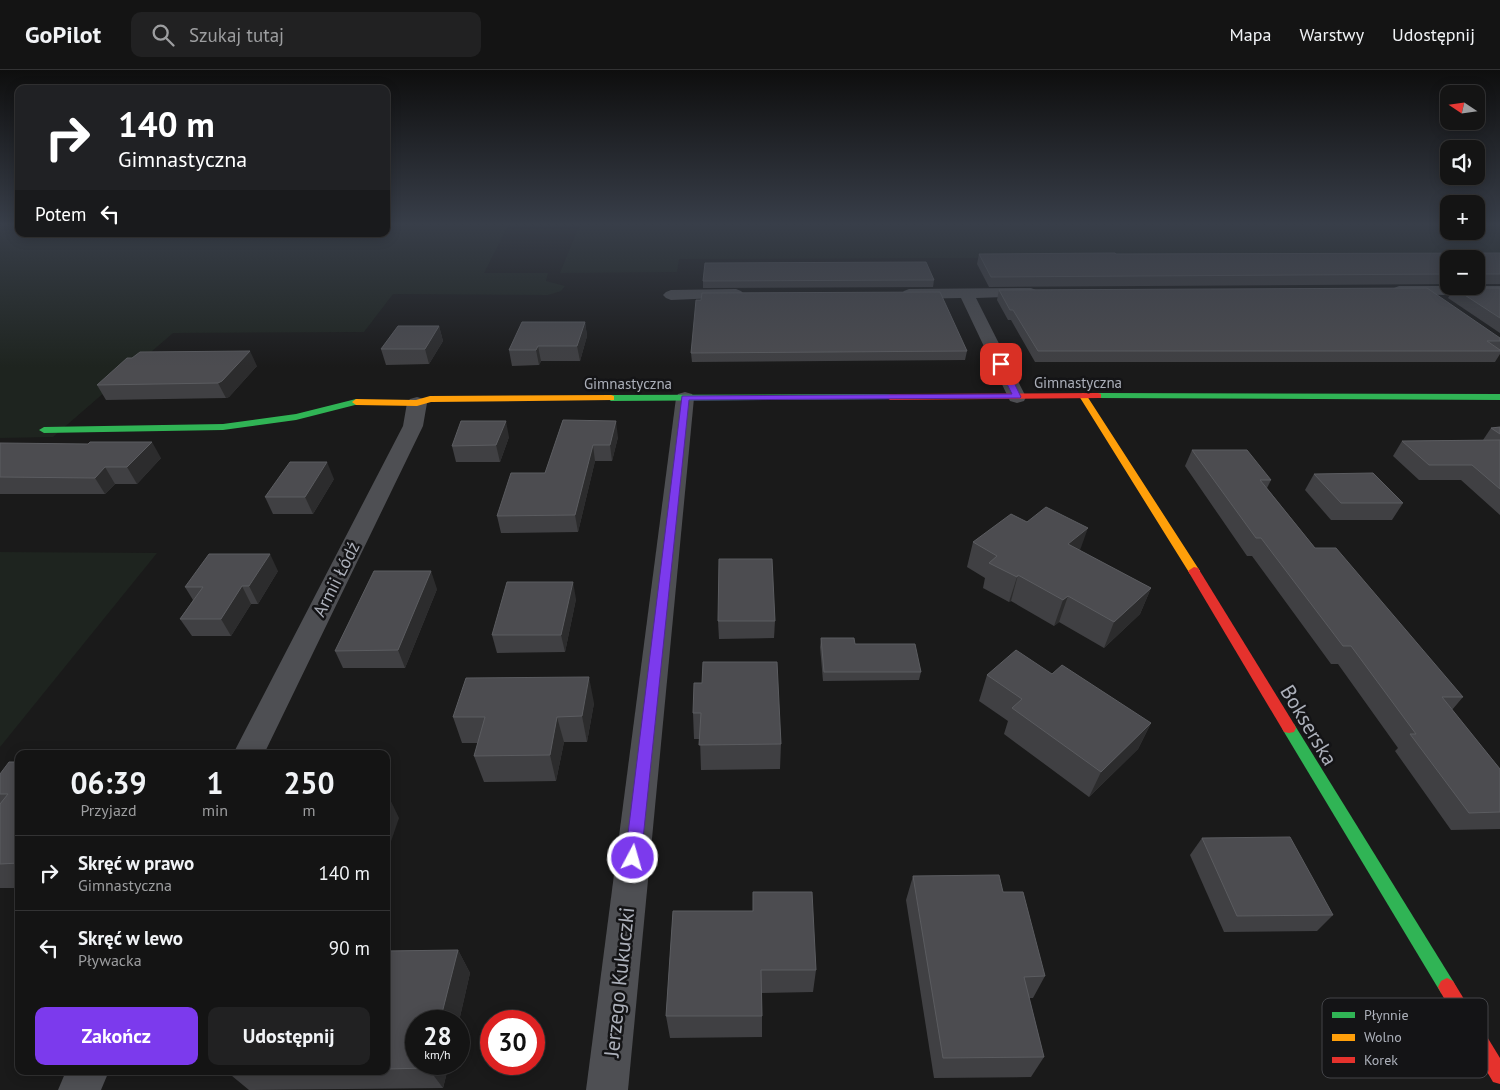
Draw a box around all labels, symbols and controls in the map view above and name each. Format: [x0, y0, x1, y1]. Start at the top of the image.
search box [131, 12, 481, 57]
text: GoPilot [25, 19, 101, 50]
icon: search [149, 21, 177, 49]
text: Szukaj tutaj [189, 23, 284, 47]
text: Mapa [1230, 23, 1271, 46]
text: Warstwy [1299, 23, 1364, 46]
text: Udostępnij [1392, 23, 1475, 46]
north arrow [1440, 85, 1485, 130]
map controls [1440, 85, 1485, 295]
text: 140 m [118, 101, 215, 147]
icon: right [35, 105, 100, 170]
button: sound [1440, 140, 1485, 185]
text: Gimnastyczna [118, 145, 247, 173]
button: + [1440, 195, 1485, 240]
icon: left [96, 200, 124, 228]
text: Potem [35, 202, 86, 226]
button: − [1440, 250, 1485, 295]
pin [980, 343, 1022, 385]
icon: arrive [987, 350, 1015, 378]
street label: Gimnastyczna [1034, 373, 1122, 392]
street label: Gimnastyczna [584, 374, 672, 393]
street label: Armii Łódź [307, 538, 365, 620]
street label: Bokserska [1274, 680, 1344, 770]
text: 06:39 [70, 763, 147, 802]
text: 1 [207, 763, 224, 802]
text: 250 [283, 763, 335, 802]
text: Przyjazd [80, 800, 137, 820]
text: min [202, 800, 228, 820]
text: m [303, 800, 316, 820]
position arrow [606, 831, 658, 883]
text: Skręć w prawo [78, 851, 194, 875]
icon: right [35, 859, 63, 887]
text: 140 m [318, 861, 370, 885]
text: Gimnastyczna [78, 875, 172, 895]
street label: Jerzego Kukuczki [598, 906, 640, 1059]
text: Skręć w lewo [78, 926, 183, 950]
icon: left [35, 934, 63, 962]
text: 90 m [329, 936, 370, 960]
text: Pływacka [78, 950, 142, 970]
legend [1322, 998, 1488, 1078]
text: Płynnie [1364, 1006, 1409, 1024]
button: Zakończ [35, 1007, 198, 1065]
button: Udostępnij [208, 1007, 370, 1065]
speed limit sign: 30 [480, 1010, 545, 1075]
text: 28 [423, 1020, 452, 1052]
text: Wolno [1364, 1028, 1402, 1046]
text: km/h [424, 1047, 451, 1062]
text: Korek [1364, 1051, 1398, 1069]

